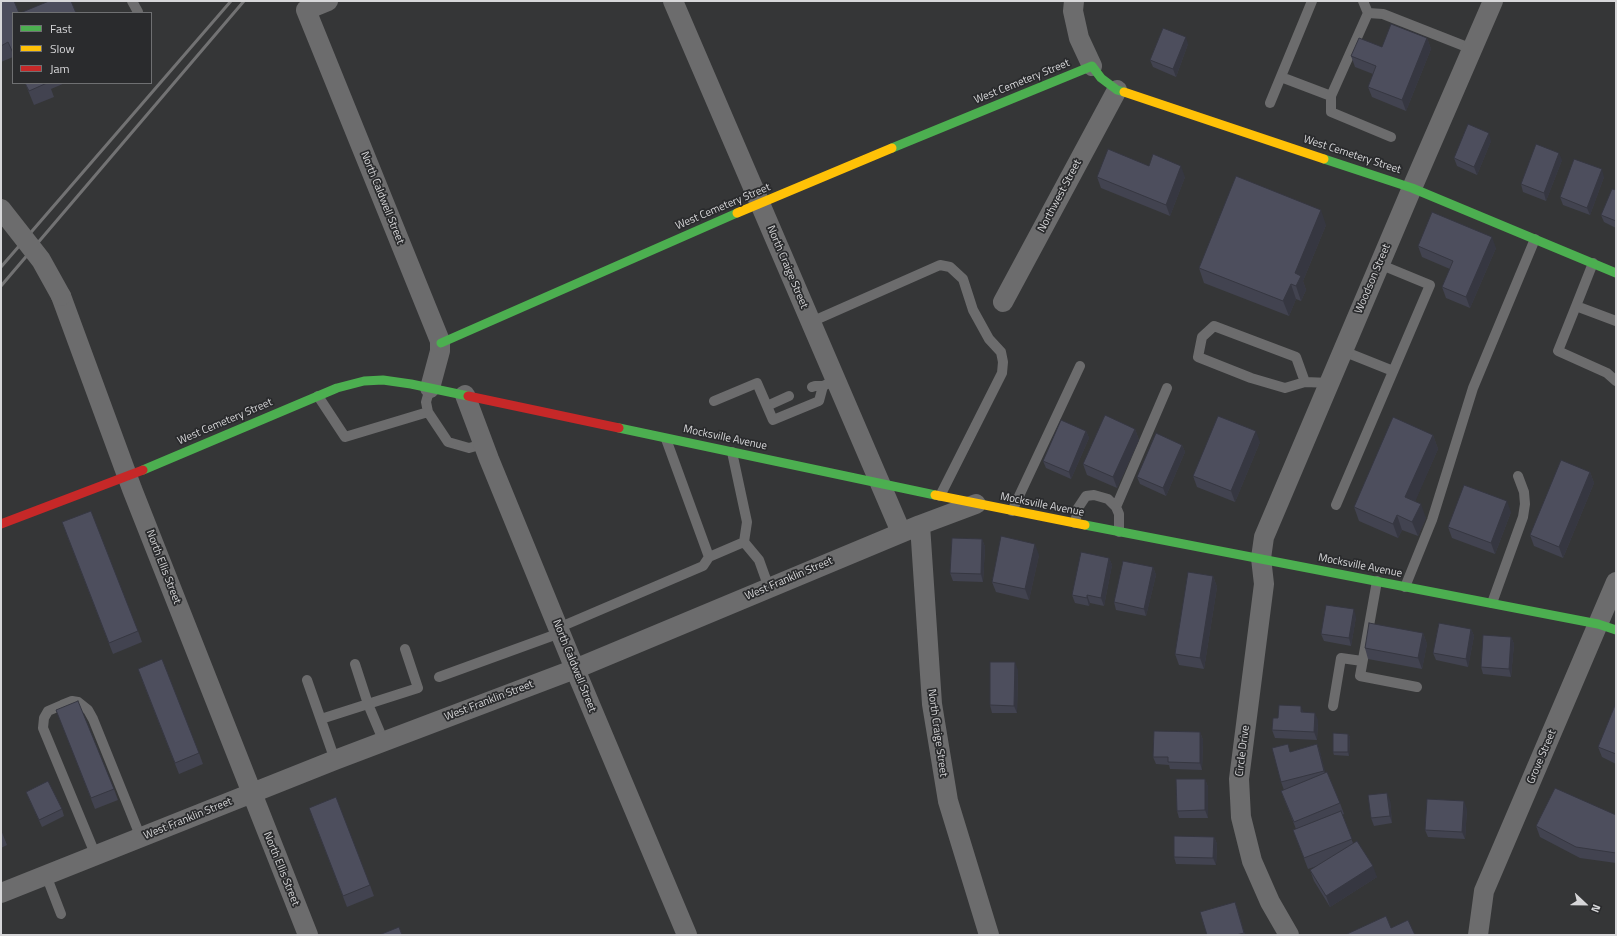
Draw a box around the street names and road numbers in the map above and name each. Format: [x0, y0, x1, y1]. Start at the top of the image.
street label: West Cemetery Street [972, 57, 1072, 107]
street label: West Cemetery Street [1301, 133, 1403, 177]
street label: North Caldwell Street [357, 150, 407, 246]
street label: Northwest Street [1035, 157, 1085, 235]
street label: West Cemetery Street [674, 181, 772, 233]
street label: North Craige Street [764, 224, 810, 310]
street label: Woodson Street [1352, 242, 1394, 316]
street label: West Cemetery Street [176, 396, 274, 448]
street label: Mocksville Avenue [682, 423, 768, 453]
street label: Mocksville Avenue [999, 490, 1085, 520]
street label: North Ellis Street [143, 528, 183, 606]
street label: Mocksville Avenue [1317, 551, 1403, 581]
street label: West Franklin Street [743, 555, 835, 603]
street label: North Caldwell Street [549, 618, 599, 714]
street label: West Franklin Street [443, 678, 535, 724]
street label: North Craige Street [924, 688, 950, 778]
street label: Circle Drive [1233, 725, 1253, 777]
street label: Grove Street [1525, 728, 1559, 786]
street label: West Franklin Street [142, 795, 234, 843]
street label: North Ellis Street [260, 830, 302, 908]

